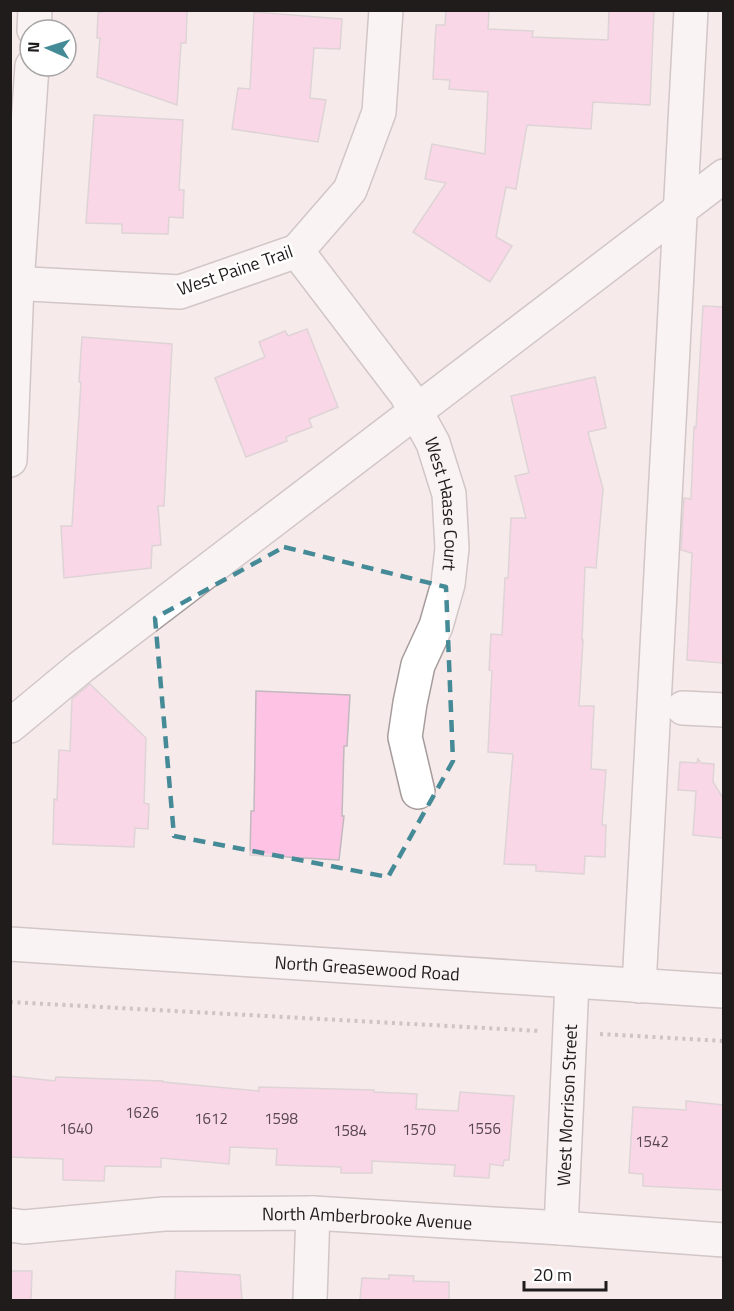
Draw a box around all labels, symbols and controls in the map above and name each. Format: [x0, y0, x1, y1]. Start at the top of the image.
north arrow [18, 18, 78, 78]
text: N [21, 41, 45, 53]
street label: West Paine Trail [173, 238, 297, 302]
street label: West Haase Court [418, 433, 466, 573]
street label: North Greasewood Road [274, 948, 461, 987]
street label: West Morrison Street [549, 1023, 584, 1187]
house number: 1626 [125, 1101, 159, 1124]
house number: 1612 [194, 1107, 228, 1130]
house number: 1598 [264, 1107, 298, 1130]
house number: 1640 [59, 1117, 93, 1140]
house number: 1556 [467, 1117, 501, 1140]
house number: 1570 [402, 1118, 436, 1141]
house number: 1584 [333, 1119, 367, 1142]
house number: 1542 [635, 1130, 669, 1153]
street label: North Amberbrooke Avenue [262, 1199, 473, 1236]
scale bar [524, 1254, 606, 1292]
text: 20 m [533, 1261, 572, 1288]

